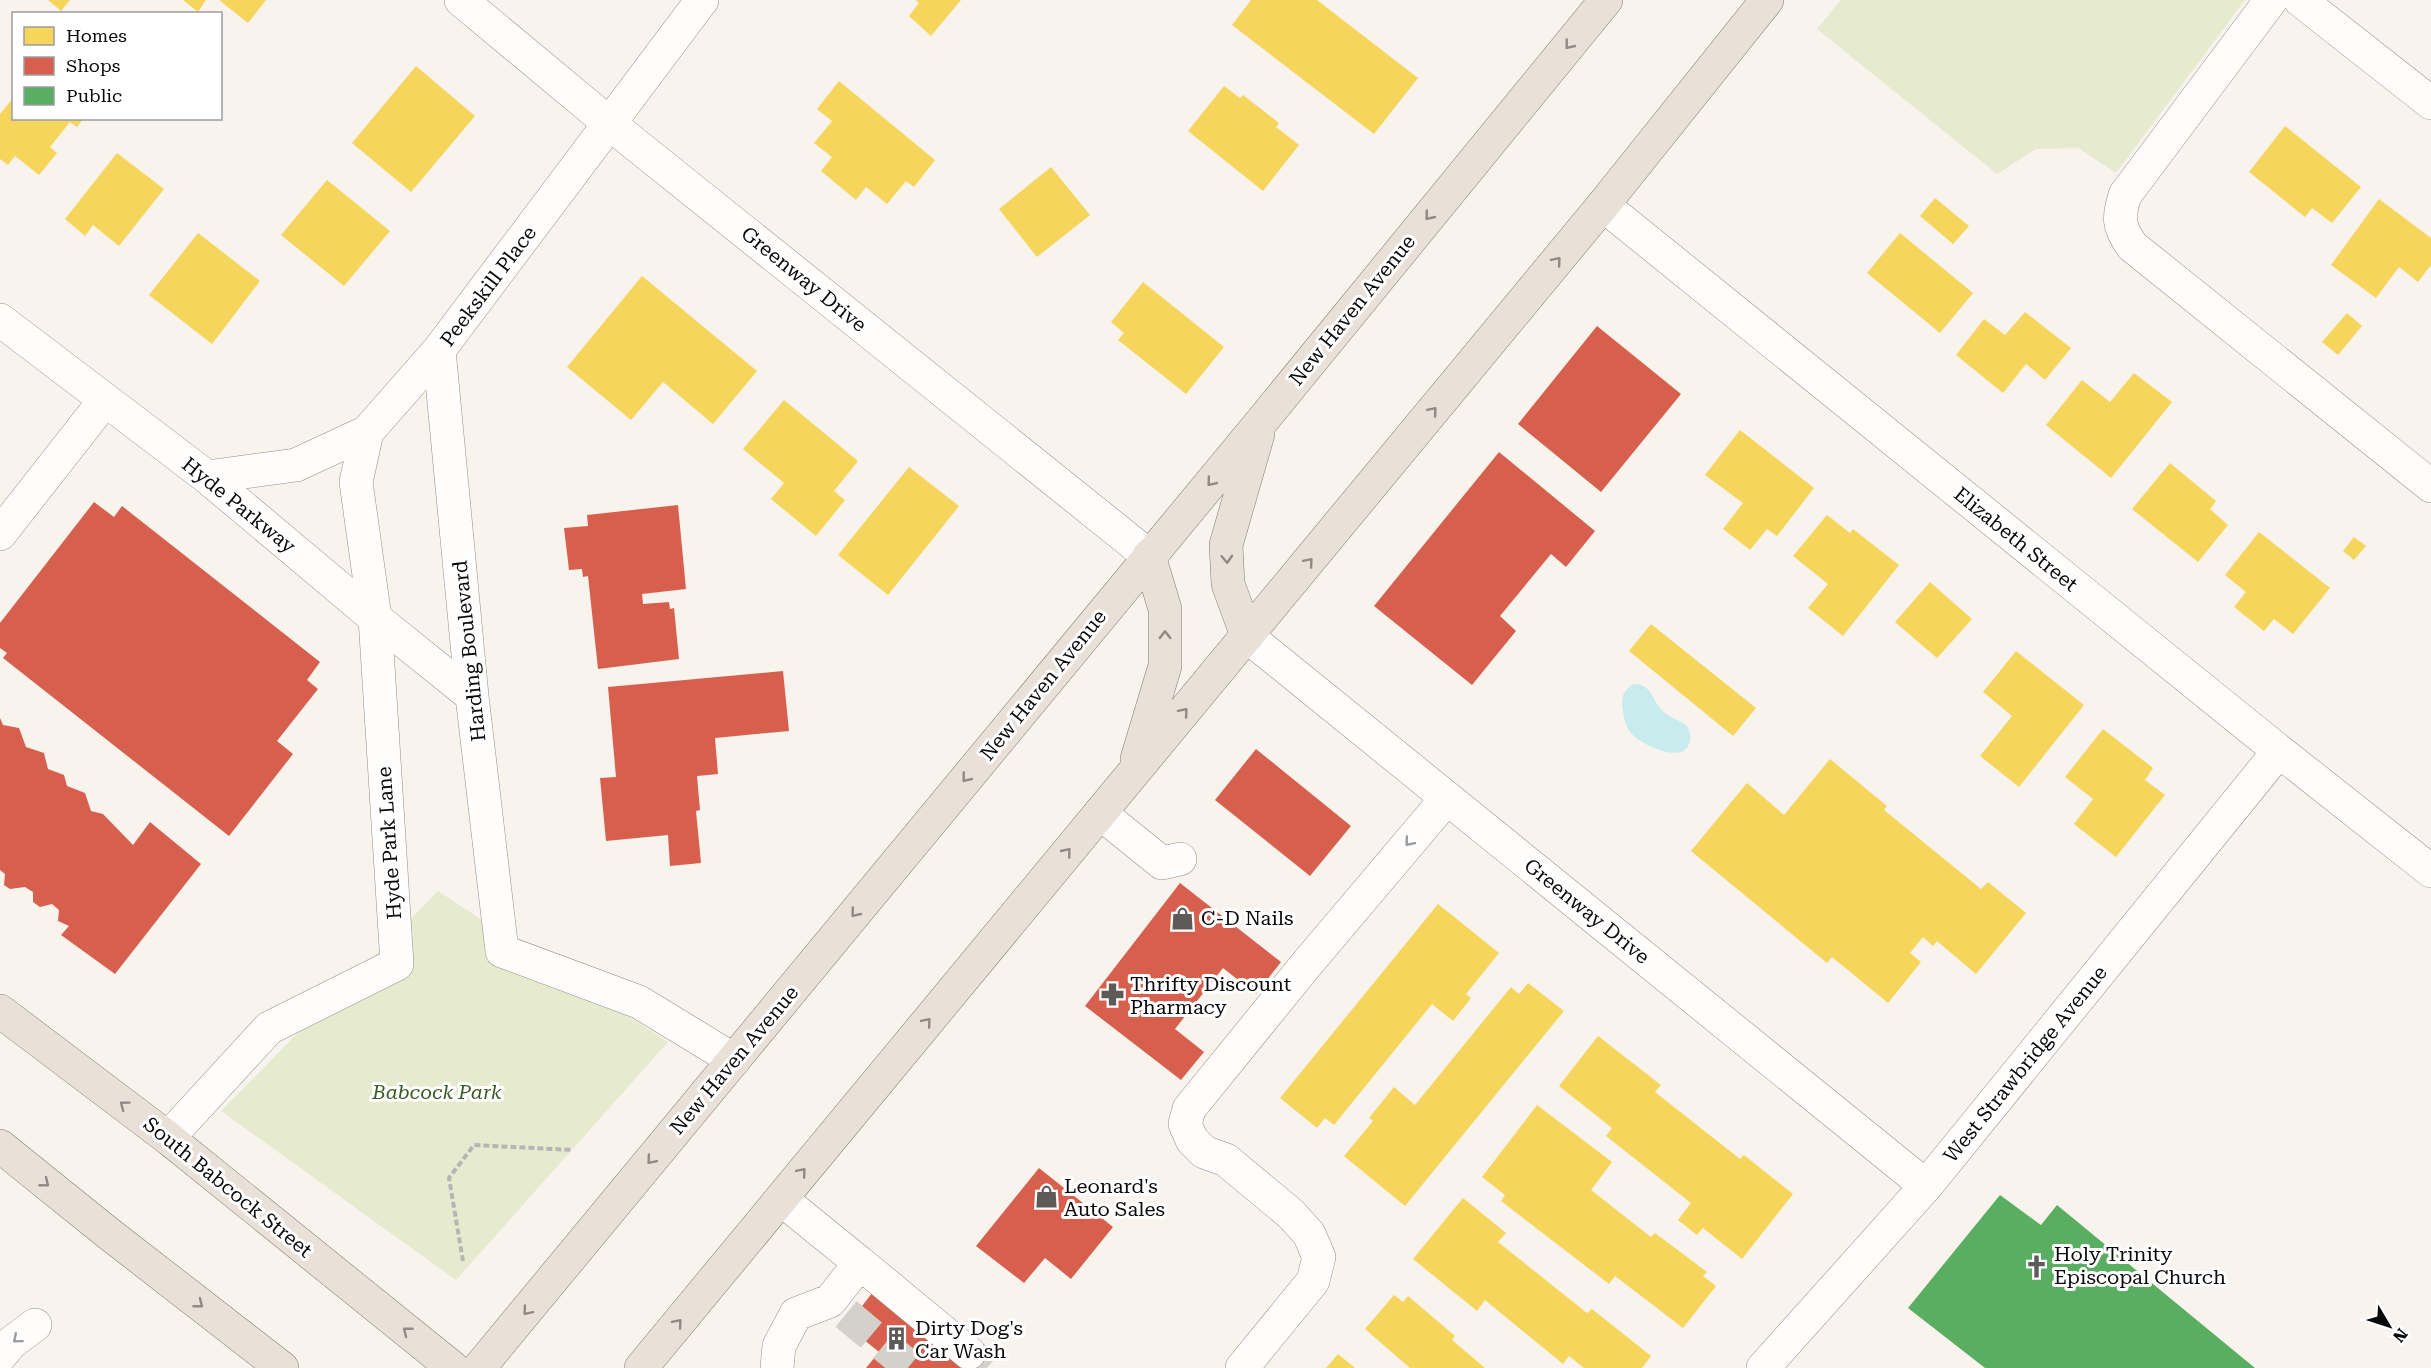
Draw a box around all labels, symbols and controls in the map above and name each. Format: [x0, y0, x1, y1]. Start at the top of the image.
legend [12, 12, 222, 120]
text: Homes [66, 25, 127, 46]
one-way arrow [1565, 38, 1576, 49]
text: Shops [66, 55, 120, 76]
text: Public [66, 85, 122, 106]
one-way arrow [1425, 209, 1436, 220]
street label: Peekskill Place [435, 221, 541, 351]
street label: Greenway Drive [737, 221, 871, 337]
street label: New Haven Avenue [1284, 230, 1420, 390]
one-way arrow [1549, 257, 1560, 268]
one-way arrow [1425, 407, 1436, 418]
street label: Hyde Parkway [177, 452, 301, 558]
one-way arrow [1207, 475, 1218, 486]
street label: Elizabeth Street [1949, 482, 2083, 597]
one-way arrow [1220, 554, 1233, 563]
one-way arrow [1301, 558, 1312, 569]
street label: Harding Boulevard [448, 559, 490, 743]
street label: New Haven Avenue [975, 605, 1111, 765]
one-way arrow [1159, 630, 1171, 639]
one-way arrow [1177, 708, 1188, 719]
street label: Hyde Park Lane [372, 766, 406, 920]
one-way arrow [962, 771, 973, 782]
one-way arrow [1405, 835, 1416, 846]
one-way arrow [1060, 848, 1071, 859]
street label: Greenway Drive [1520, 853, 1654, 969]
shop icon: C-D Nails [1170, 905, 1196, 931]
one-way arrow [852, 906, 863, 917]
place label: C-D Nails [1201, 906, 1293, 930]
street label: West Strawbridge Avenue [1938, 961, 2112, 1167]
place label: Thrifty Discount Pharmacy [1130, 972, 1292, 1019]
street label: New Haven Avenue [665, 981, 803, 1139]
pharmacy icon: Thrifty Discount Pharmacy [1099, 982, 1125, 1008]
one-way arrow [919, 1018, 930, 1029]
park label: Babcock Park [371, 1080, 502, 1104]
one-way arrow [119, 1101, 130, 1112]
street label: South Babcock Street [139, 1112, 317, 1263]
one-way arrow [647, 1154, 658, 1165]
one-way arrow [795, 1168, 806, 1179]
place label: Leonard's Auto Sales [1064, 1174, 1165, 1221]
one-way arrow [38, 1176, 49, 1187]
shop icon: Leonard's Auto Sales [1033, 1184, 1059, 1210]
place label: Holy Trinity Episcopal Church [2054, 1242, 2226, 1289]
church icon: Holy Trinity Episcopal Church [2023, 1253, 2049, 1279]
one-way arrow [192, 1296, 203, 1307]
north arrow [2359, 1296, 2419, 1356]
one-way arrow [523, 1304, 534, 1315]
place label: Dirty Dog's Car Wash [915, 1316, 1023, 1363]
one-way arrow [671, 1319, 682, 1330]
text: N [2389, 1324, 2412, 1346]
building icon: Dirty Dog's Car Wash [884, 1326, 910, 1352]
one-way arrow [403, 1328, 414, 1339]
one-way arrow [13, 1332, 24, 1343]

